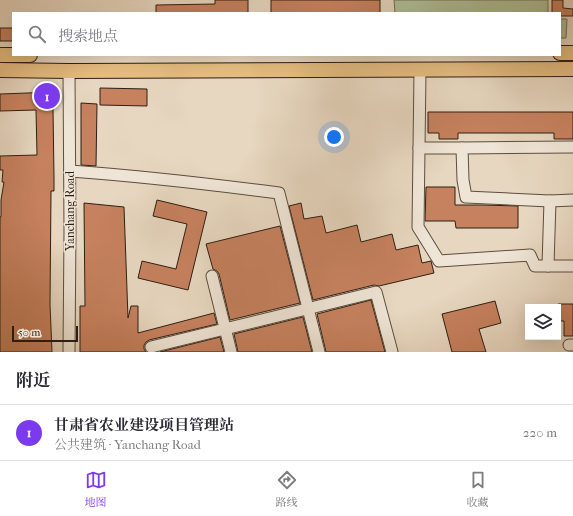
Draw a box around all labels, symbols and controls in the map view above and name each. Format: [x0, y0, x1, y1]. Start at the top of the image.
search box [12, 12, 561, 56]
icon: search [26, 23, 48, 45]
text: 搜索地点 [58, 27, 118, 45]
pin: 1 [34, 81, 60, 111]
your location [324, 127, 344, 147]
street label: Yanchang Road [63, 171, 77, 252]
map controls [525, 304, 561, 340]
button: layers [525, 304, 561, 340]
scale bar [12, 324, 78, 343]
text: 50 m [18, 326, 40, 339]
text: 附近 [16, 370, 50, 390]
text: 甘肃省农业建设项目管理站 [54, 416, 234, 434]
text: 1 [27, 425, 31, 440]
text: 220 m [523, 425, 557, 440]
text: 公共建筑 · Yanchang Road [54, 437, 201, 452]
tab: 地图 [85, 469, 107, 509]
tab: 路线 [276, 469, 298, 509]
tab: 收藏 [467, 469, 489, 509]

